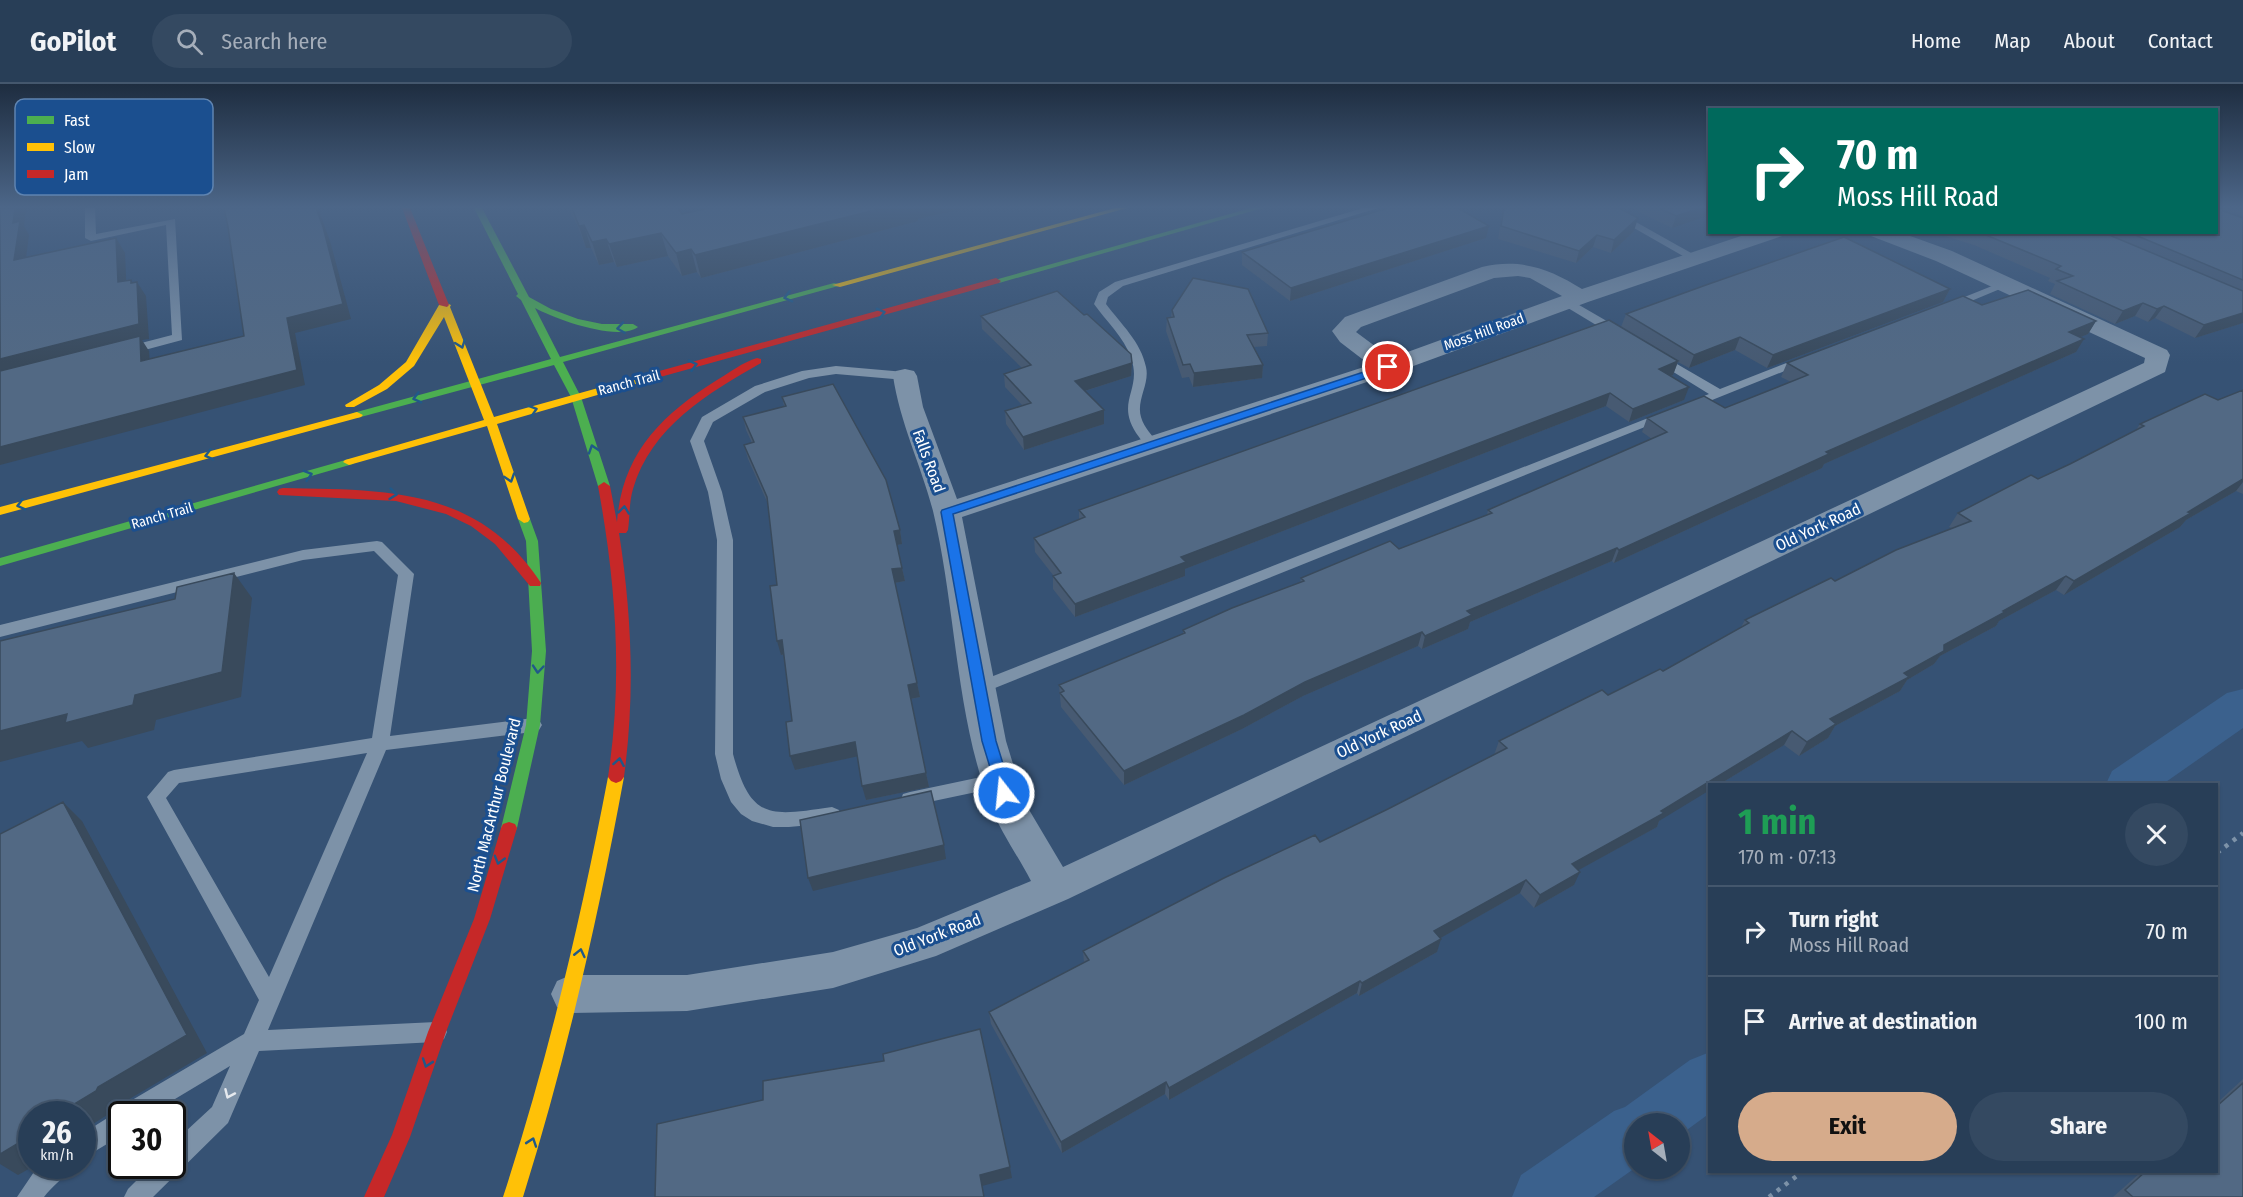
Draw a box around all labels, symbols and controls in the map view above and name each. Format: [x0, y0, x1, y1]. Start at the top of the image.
search box [152, 14, 572, 68]
text: GoPilot [30, 25, 116, 58]
icon: search [173, 25, 206, 58]
text: Search here [221, 28, 327, 55]
text: Home [1911, 28, 1961, 54]
text: Map [1994, 28, 2031, 54]
text: About [2064, 28, 2115, 54]
text: Contact [2148, 28, 2213, 54]
legend [15, 99, 213, 195]
text: Fast [64, 111, 91, 130]
text: 70 m [1837, 130, 1918, 180]
icon: right [1738, 132, 1816, 210]
text: Slow [64, 138, 95, 157]
text: Jam [64, 165, 89, 184]
text: Moss Hill Road [1837, 181, 1999, 213]
one-way arrow [783, 290, 794, 302]
one-way arrow [875, 308, 886, 320]
street label: Moss Hill Road [1442, 310, 1526, 354]
one-way arrow [616, 321, 626, 334]
one-way arrow [454, 338, 467, 349]
pin [1362, 341, 1413, 392]
icon: arrive [1371, 350, 1404, 383]
one-way arrow [687, 360, 698, 372]
street label: Ranch Trail [596, 367, 662, 399]
one-way arrow [412, 391, 423, 403]
one-way arrow [527, 405, 538, 417]
street label: Falls Road [909, 427, 949, 495]
one-way arrow [588, 444, 600, 455]
one-way arrow [204, 447, 214, 460]
one-way arrow [302, 470, 313, 482]
one-way arrow [502, 472, 515, 483]
one-way arrow [388, 487, 398, 500]
one-way arrow [16, 498, 26, 511]
street label: Ranch Trail [129, 499, 195, 533]
street label: Old York Road [1772, 499, 1864, 555]
one-way arrow [617, 505, 630, 514]
one-way arrow [532, 664, 545, 674]
street label: Old York Road [1333, 706, 1425, 762]
street label: North MacArthur Boulevard [463, 716, 525, 894]
one-way arrow [612, 757, 624, 766]
position arrow [972, 761, 1036, 825]
text: 1 min [1738, 800, 1816, 844]
button: close [2125, 803, 2188, 866]
text: 170 m · 07:13 [1738, 845, 1836, 869]
one-way arrow [494, 855, 507, 865]
text: Turn right [1789, 906, 1878, 933]
street label: Old York Road [891, 910, 983, 960]
icon: right [1738, 915, 1771, 948]
text: 70 m [2146, 918, 2188, 945]
text: Moss Hill Road [1789, 933, 1909, 957]
one-way arrow [573, 948, 586, 958]
icon: arrive [1738, 1005, 1771, 1038]
text: Arrive at destination [1789, 1008, 1977, 1035]
text: 100 m [2134, 1008, 2188, 1035]
one-way arrow [421, 1057, 434, 1068]
one-way arrow [224, 1088, 236, 1099]
button: Exit [1738, 1092, 1957, 1161]
button: Share [1969, 1092, 2188, 1161]
speed limit sign: 30 [108, 1101, 186, 1179]
north arrow [1624, 1113, 1690, 1179]
map controls [1624, 1113, 1690, 1179]
text: 26 [42, 1115, 72, 1151]
one-way arrow [524, 1137, 537, 1148]
text: km/h [40, 1146, 74, 1164]

